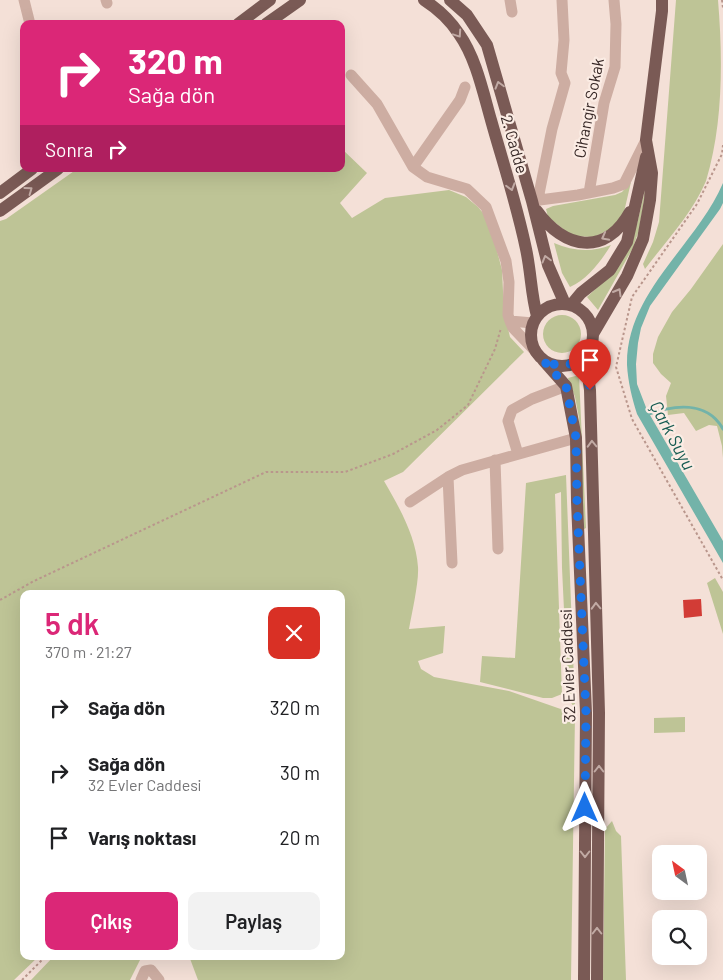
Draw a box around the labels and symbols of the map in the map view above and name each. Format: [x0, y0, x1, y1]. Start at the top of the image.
one-way arrow [452, 28, 461, 37]
street label: Cihangir Sokak [569, 56, 607, 160]
one-way arrow [495, 82, 505, 90]
street label: 2. Cadde [498, 113, 532, 175]
one-way arrow [505, 182, 515, 190]
one-way arrow [23, 187, 33, 196]
one-way arrow [602, 231, 611, 241]
one-way arrow [542, 255, 552, 263]
one-way arrow [611, 288, 621, 297]
pin [569, 339, 611, 390]
water label: Çark Suyu [646, 396, 700, 474]
one-way arrow [587, 440, 597, 448]
one-way arrow [591, 602, 601, 610]
street label: 32 Evler Caddesi [556, 609, 578, 723]
one-way arrow [593, 765, 604, 773]
position arrow [558, 781, 610, 833]
north arrow [652, 845, 708, 900]
one-way arrow [580, 850, 590, 858]
one-way arrow [592, 927, 602, 935]

